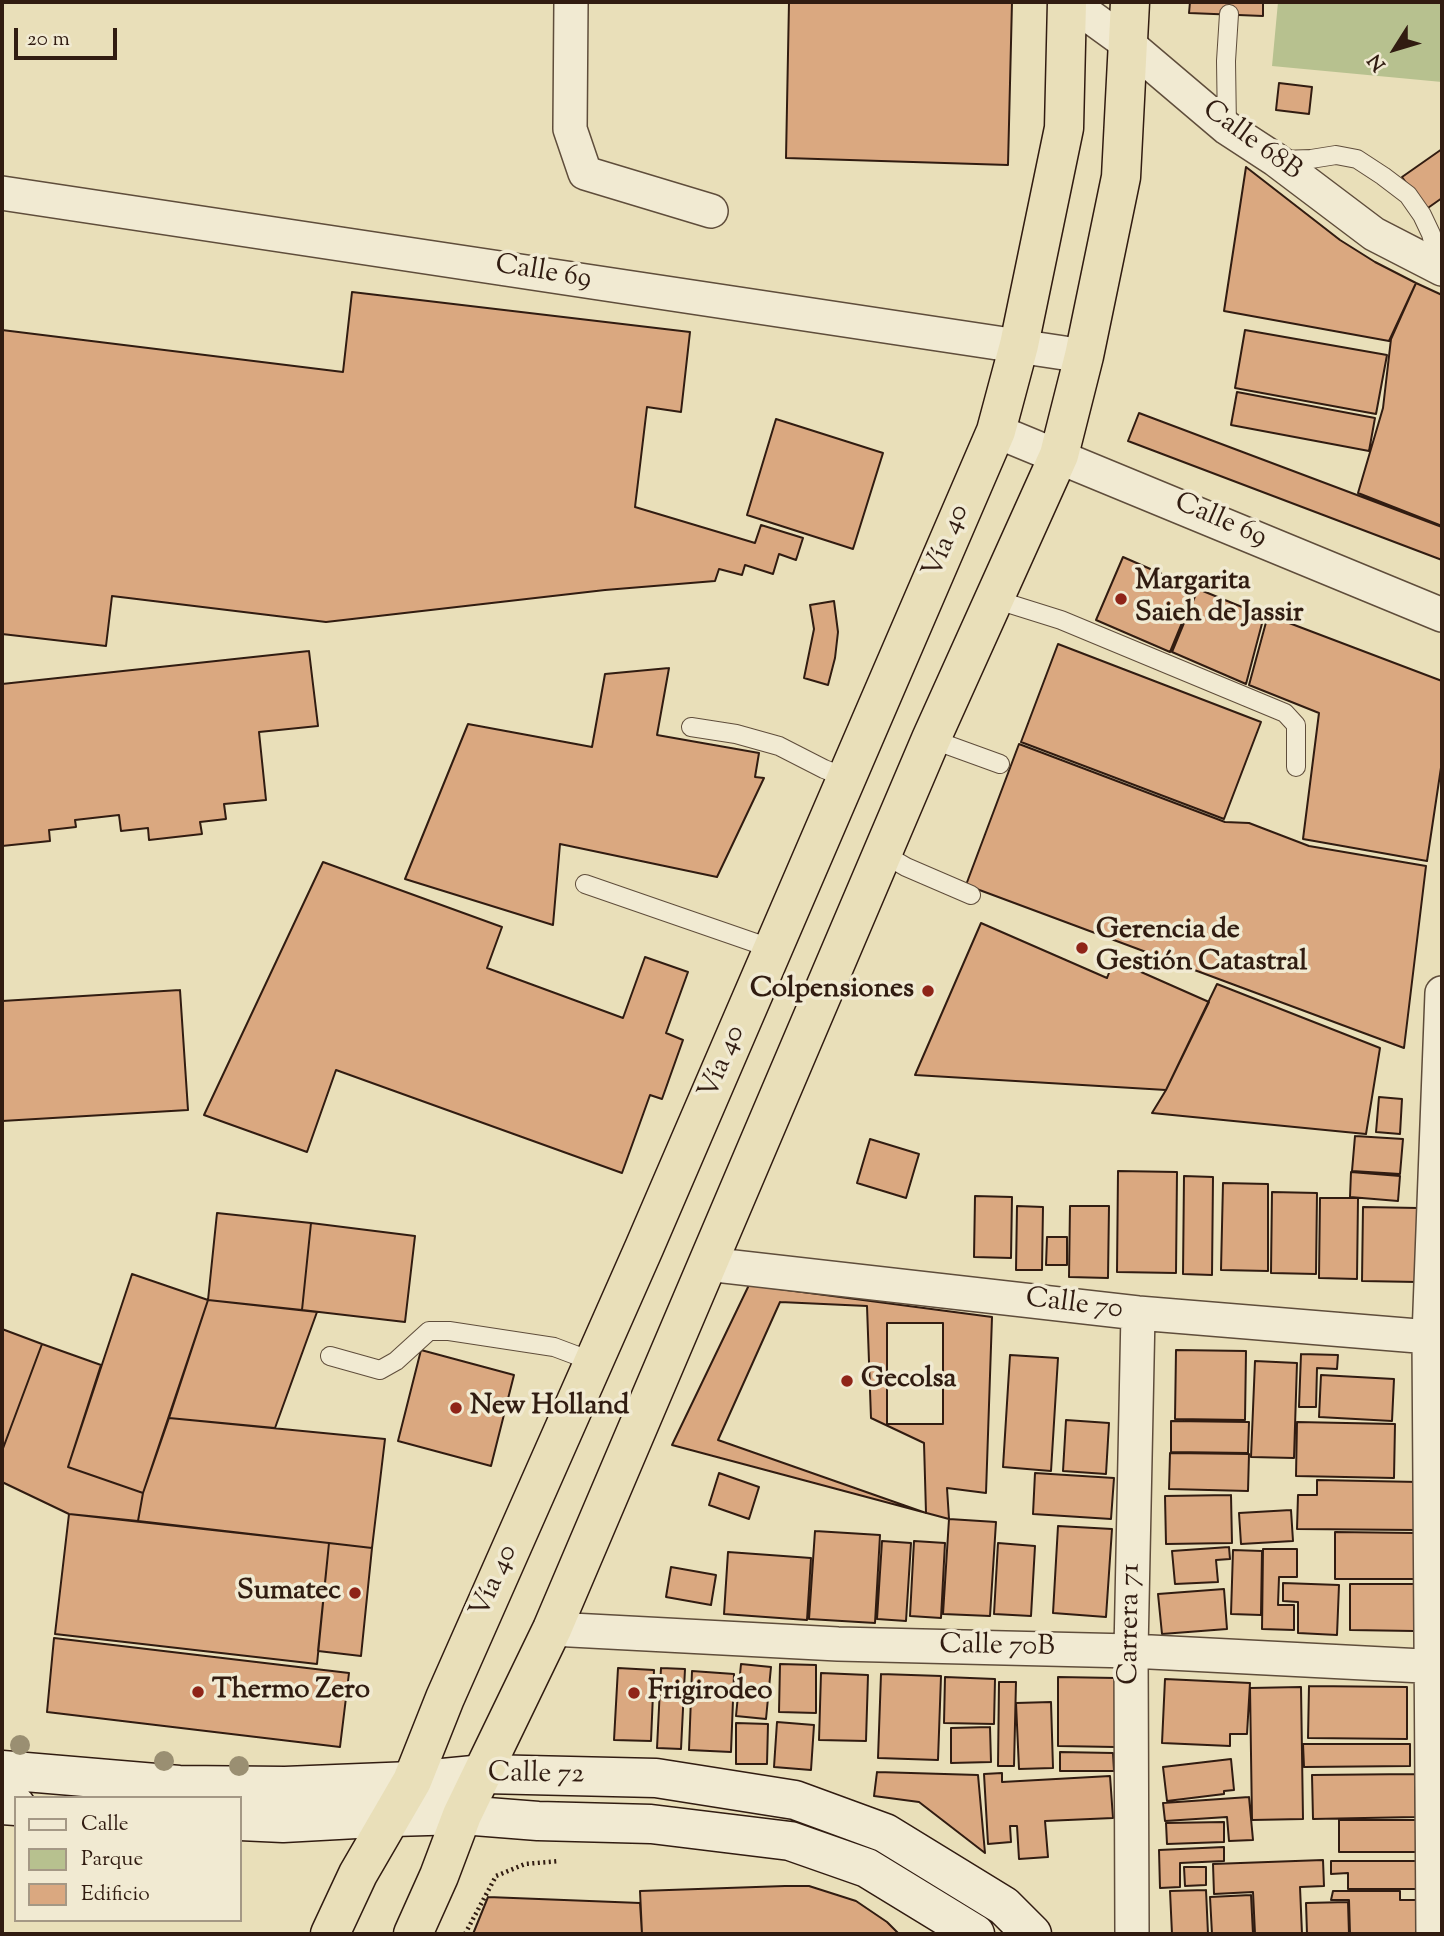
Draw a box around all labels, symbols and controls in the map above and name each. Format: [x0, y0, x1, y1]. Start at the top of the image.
scale bar [18, 14, 121, 58]
north arrow [1360, 14, 1430, 84]
text: 20 m [27, 25, 70, 55]
text: N [1362, 48, 1393, 76]
street label: Calle 68B [1195, 95, 1307, 189]
street label: Calle 69 [492, 250, 594, 298]
street label: Calle 69 [1169, 488, 1271, 556]
street label: Vía 40 [918, 500, 978, 584]
place label: Margarita Saieh de Jassir [1135, 566, 1304, 632]
marker: Margarita Saieh de Jassir [1113, 591, 1129, 607]
place label: Gerencia de Gestión Catastral [1096, 915, 1307, 981]
marker: Gerencia de Gestión Catastral [1074, 940, 1090, 956]
place label: Colpensiones [750, 974, 914, 1008]
marker: Colpensiones [920, 983, 936, 999]
street label: Vía 40 [694, 1021, 754, 1105]
street label: Calle 70 [1023, 1283, 1125, 1329]
place label: Gecolsa [861, 1364, 957, 1398]
marker: Gecolsa [839, 1373, 855, 1389]
place label: New Holland [470, 1391, 629, 1425]
marker: New Holland [448, 1400, 464, 1416]
street label: Vía 40 [465, 1540, 527, 1624]
street label: Carrera 71 [1114, 1563, 1150, 1685]
place label: Sumatec [237, 1576, 341, 1610]
marker: Sumatec [347, 1585, 363, 1601]
street label: Calle 70B [939, 1630, 1055, 1666]
place label: Thermo Zero [212, 1675, 370, 1709]
place label: Frigirodeo [648, 1676, 773, 1710]
marker: Thermo Zero [190, 1684, 206, 1700]
marker: Frigirodeo [626, 1685, 642, 1701]
street label: Calle 72 [488, 1758, 584, 1794]
legend [14, 1796, 242, 1922]
text: Calle [81, 1810, 129, 1840]
text: Parque [81, 1845, 143, 1875]
text: Edificio [81, 1880, 150, 1910]

